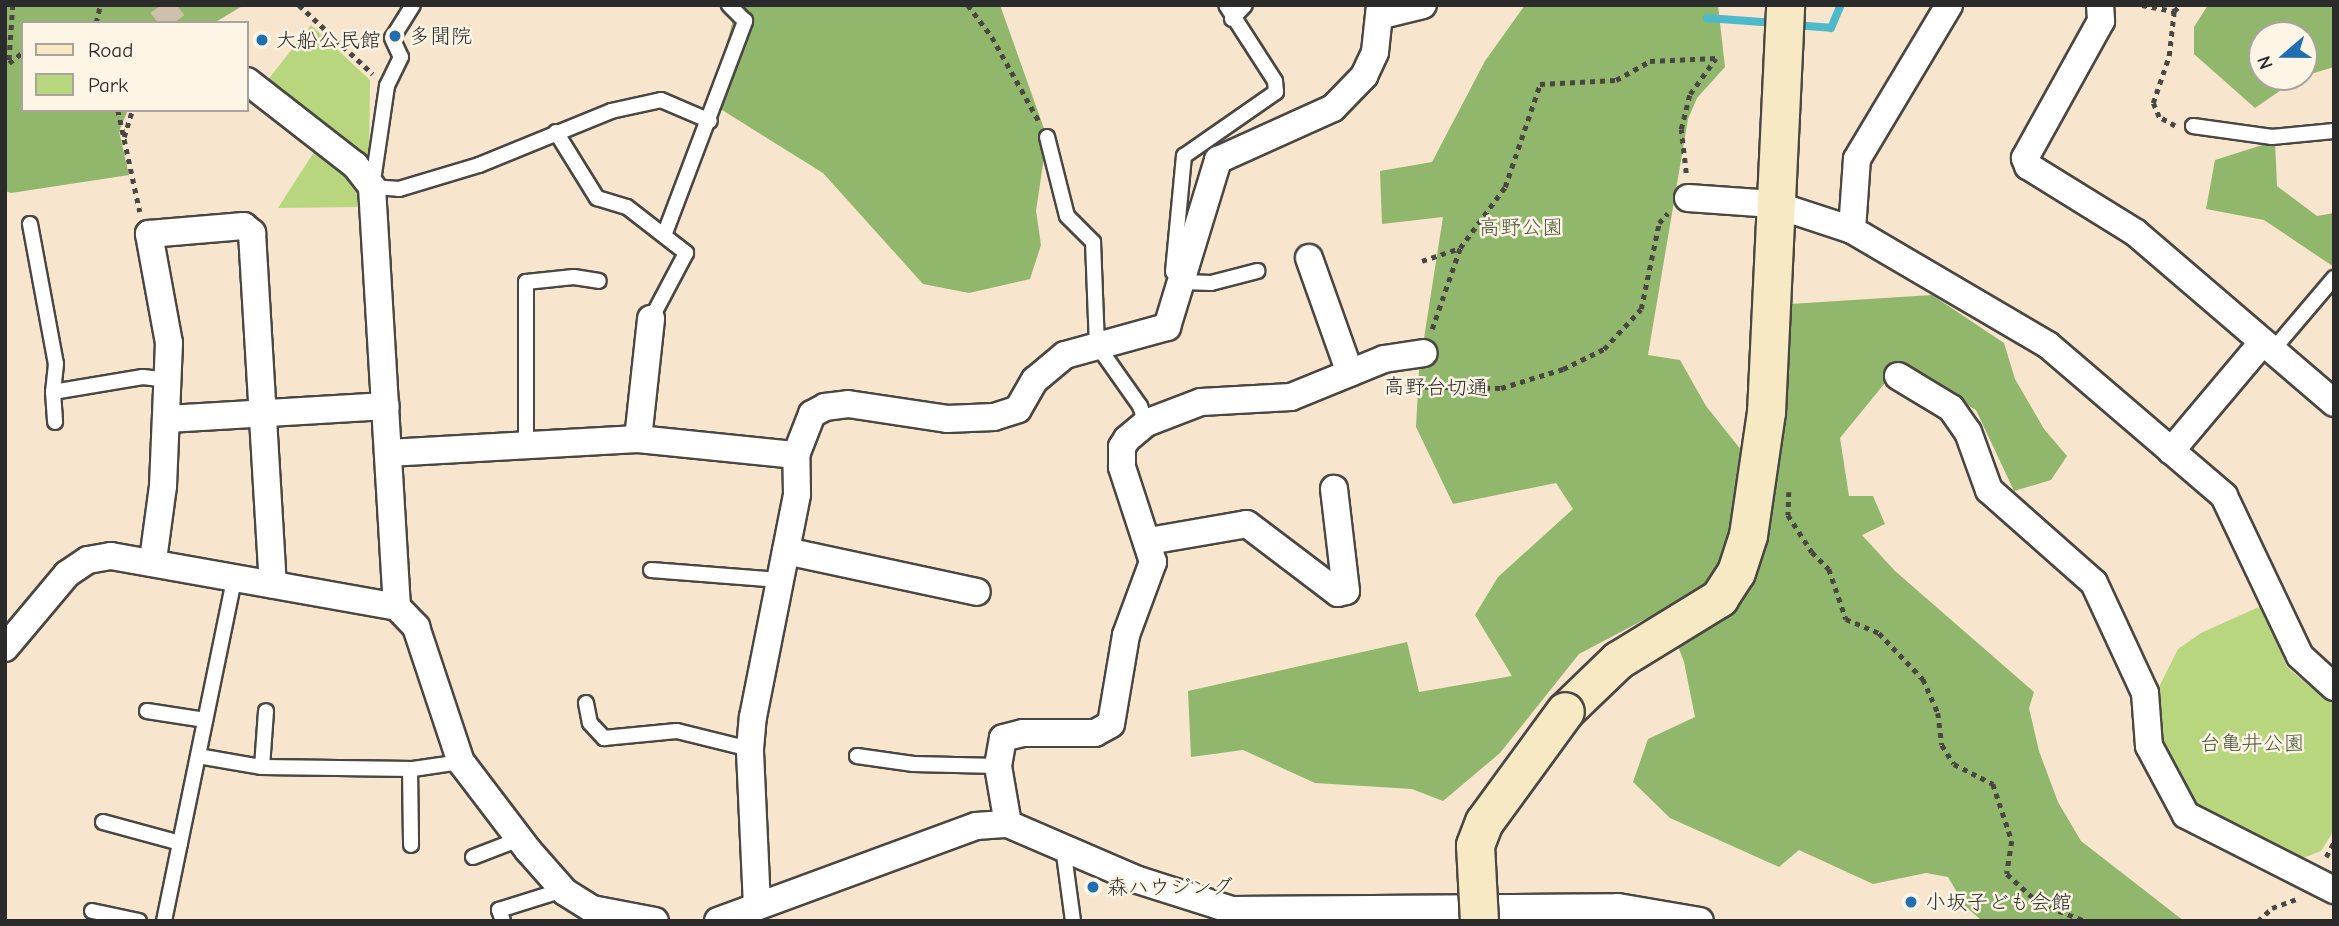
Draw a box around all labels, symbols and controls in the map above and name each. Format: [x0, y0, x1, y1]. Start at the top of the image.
legend [21, 21, 248, 112]
north arrow [2248, 21, 2318, 91]
place label: 多聞院 [409, 23, 472, 49]
place label: 大船公民館 [276, 27, 381, 53]
marker: 多聞院 [387, 28, 403, 44]
marker: 大船公民館 [254, 32, 270, 48]
text: Road [88, 38, 133, 62]
text: N [2253, 53, 2278, 72]
text: Park [88, 73, 128, 97]
park label: 高野公園 [1479, 214, 1563, 240]
street label: 高野台切通 [1383, 373, 1489, 401]
park label: 台亀井公園 [2200, 730, 2304, 756]
place label: 森ハウジング [1107, 874, 1233, 900]
marker: 森ハウジング [1085, 879, 1101, 895]
place label: 小坂子ども会館 [1925, 889, 2072, 915]
marker: 小坂子ども会館 [1903, 894, 1919, 910]

